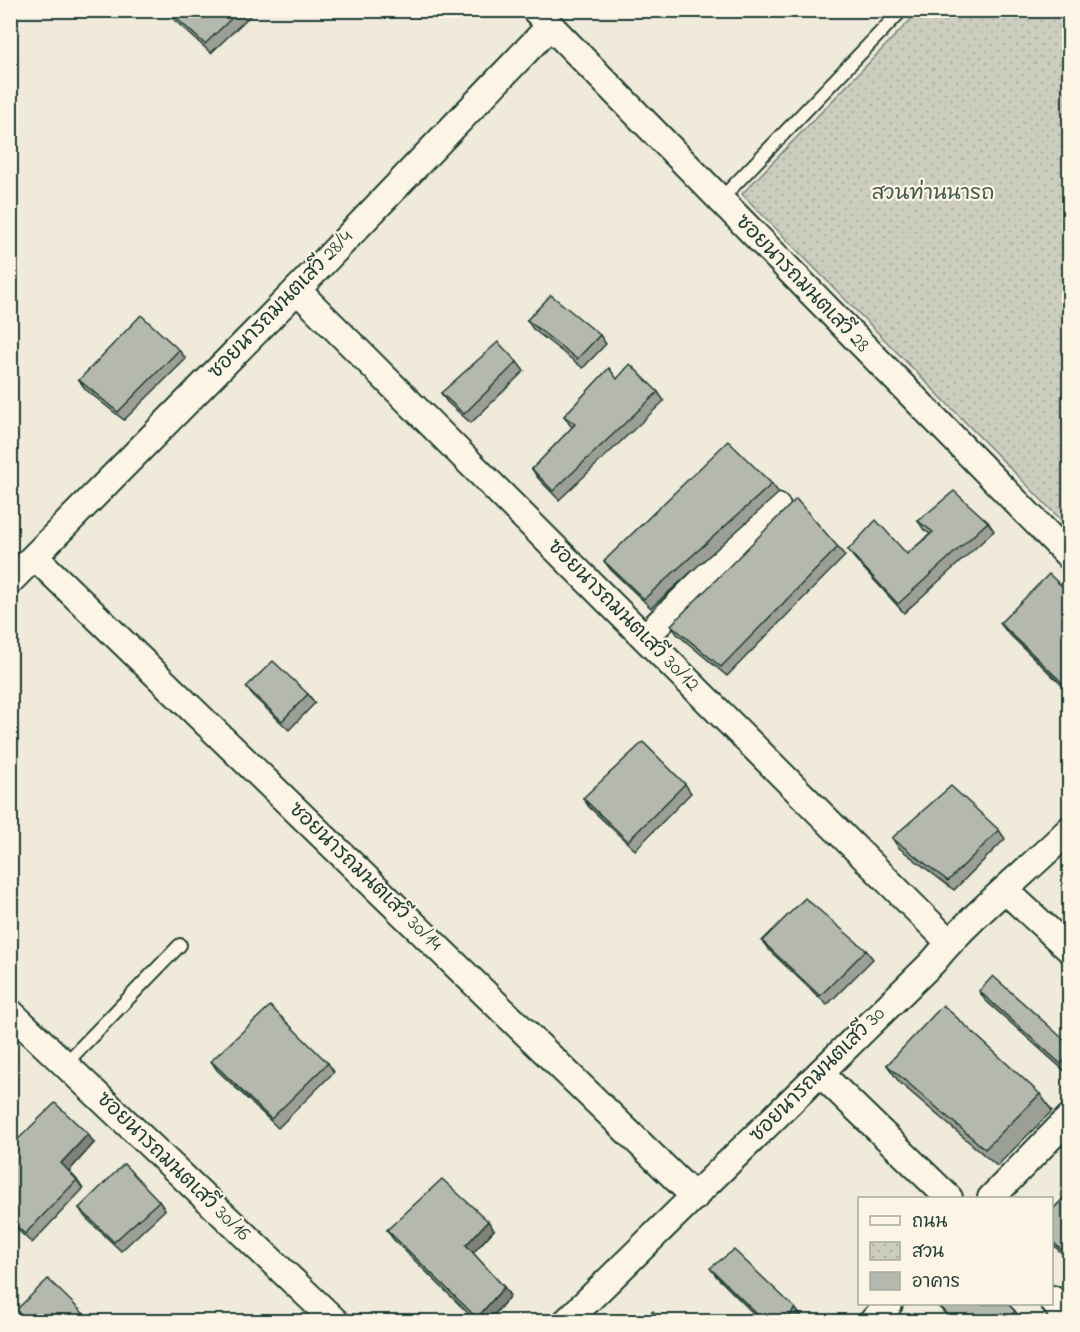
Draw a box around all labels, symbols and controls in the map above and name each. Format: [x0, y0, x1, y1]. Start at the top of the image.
park label: สวนท่านนารถ [871, 179, 995, 209]
street label: ซอยนารถมนตเสวี 28 [728, 208, 876, 360]
street label: ซอยนารถมนตเสวี 28/4 [202, 223, 361, 386]
street label: ซอยนารถมนตเสวี 30/12 [540, 533, 706, 699]
street label: ซอยนารถมนตเสวี 30/14 [281, 796, 449, 959]
street label: ซอยนารถมนตเสวี 30 [743, 1000, 893, 1150]
street label: ซอยนารถมนตเสวี 30/16 [89, 1085, 257, 1249]
legend [858, 1197, 1053, 1305]
text: ถนน [912, 1210, 947, 1236]
text: สวน [912, 1240, 944, 1266]
text: อาคาร [912, 1270, 960, 1296]

